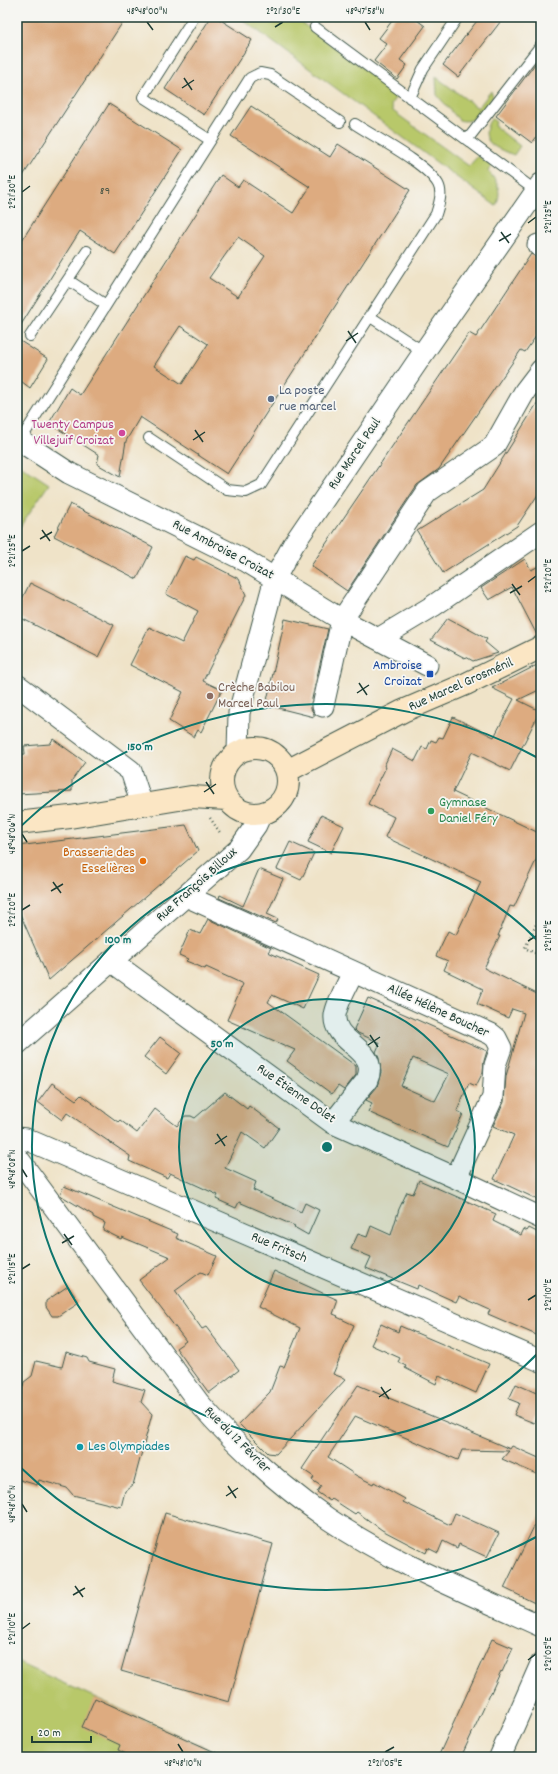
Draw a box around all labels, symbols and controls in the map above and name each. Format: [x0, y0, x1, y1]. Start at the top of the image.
text: 48°48'00"N [127, 5, 168, 19]
text: 2°21'30"E [266, 5, 301, 19]
text: 48°47'58"N [346, 5, 384, 19]
text: 2°21'30"E [6, 174, 20, 209]
house number: 89 [100, 183, 110, 200]
text: 2°21'25"E [542, 200, 556, 234]
place label: La poste rue marcel [279, 381, 337, 417]
marker: La poste rue marcel [266, 394, 276, 404]
street label: Rue Marcel Paul [324, 414, 387, 494]
place label: Twenty Campus Villejuif Croizat [31, 415, 114, 451]
marker: Twenty Campus Villejuif Croizat [117, 428, 127, 438]
street label: Rue Ambroise Croizat [169, 515, 277, 585]
text: 2°21'25"E [6, 534, 20, 568]
text: 2°21'20"E [542, 559, 556, 593]
street label: Rue Marcel Grosménil [405, 653, 517, 717]
place label: Ambroise Croizat [373, 656, 422, 692]
marker: Ambroise Croizat [425, 669, 435, 679]
place label: Crèche Babilou Marcel Paul [218, 678, 295, 714]
marker: Crèche Babilou Marcel Paul [205, 691, 215, 701]
text: 150 m [127, 739, 153, 756]
place label: Gymnase Daniel Féry [439, 793, 498, 829]
marker: Gymnase Daniel Féry [426, 806, 436, 816]
text: 48°48'06"N [6, 814, 20, 854]
place label: Brasserie des Esselières [63, 843, 135, 879]
street label: Rue François Billoux [152, 843, 242, 927]
marker: Brasserie des Esselières [138, 856, 148, 866]
text: 2°21'20"E [6, 893, 20, 927]
text: 2°21'15"E [542, 920, 556, 952]
text: 100 m [105, 932, 131, 949]
street label: Allée Hélène Boucher [384, 979, 493, 1044]
text: 50 m [210, 1036, 234, 1053]
street label: Rue Étienne Dolet [252, 1059, 340, 1129]
centre of rings [320, 1140, 334, 1154]
text: 48°48'08"N [6, 1149, 20, 1189]
street label: Rue Fritsch [248, 1227, 310, 1269]
text: 2°21'15"E [6, 1253, 20, 1285]
text: 2°21'10"E [542, 1279, 556, 1311]
street label: Rue du 12 Février [199, 1402, 276, 1479]
place label: Les Olympiades [88, 1437, 170, 1457]
marker: Les Olympiades [75, 1442, 85, 1452]
text: 48°48'10"N [6, 1485, 20, 1523]
text: 2°21'10"E [6, 1613, 20, 1645]
text: 2°21'05"E [542, 1636, 556, 1671]
scale bar [32, 1718, 91, 1744]
text: 20 m [38, 1725, 61, 1742]
text: 48°48'10"N [164, 1757, 202, 1771]
text: 2°21'05"E [368, 1757, 403, 1771]

